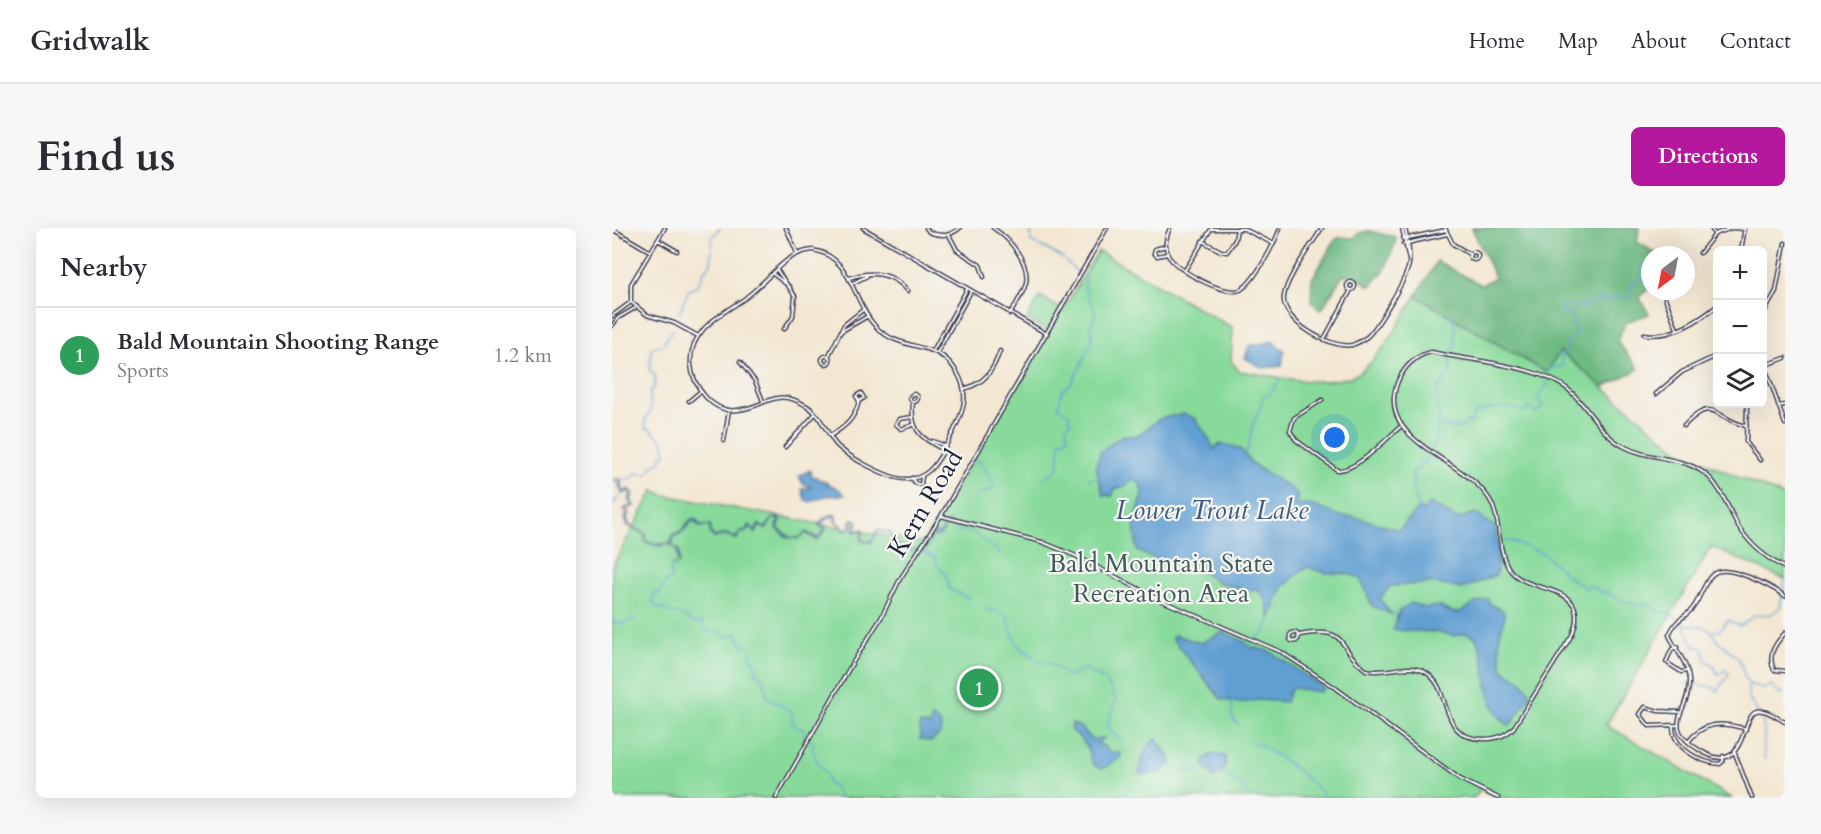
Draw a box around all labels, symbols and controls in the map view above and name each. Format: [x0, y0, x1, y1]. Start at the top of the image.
text: Gridwalk [30, 22, 150, 60]
text: Home [1469, 27, 1525, 56]
text: Map [1558, 27, 1598, 56]
text: About [1631, 27, 1687, 56]
text: Contact [1720, 27, 1791, 56]
button: Directions [1631, 127, 1785, 186]
text: Find us [36, 128, 176, 185]
north arrow [1641, 246, 1695, 300]
map controls [1713, 246, 1767, 408]
button: + [1713, 246, 1767, 300]
text: Nearby [60, 250, 148, 285]
button: − [1713, 300, 1767, 354]
text: Bald Mountain Shooting Range [117, 327, 439, 357]
text: 1 [74, 342, 85, 369]
text: 1.2 km [493, 342, 552, 369]
button: layers [1713, 354, 1767, 408]
text: Sports [117, 357, 169, 384]
your location [1320, 423, 1349, 452]
street label: Kern Road [880, 443, 971, 564]
water label: Lower Trout Lake [1116, 492, 1309, 529]
park label: Bald Mountain State Recreation Area [1049, 546, 1273, 611]
pin: 1 [960, 666, 998, 710]

